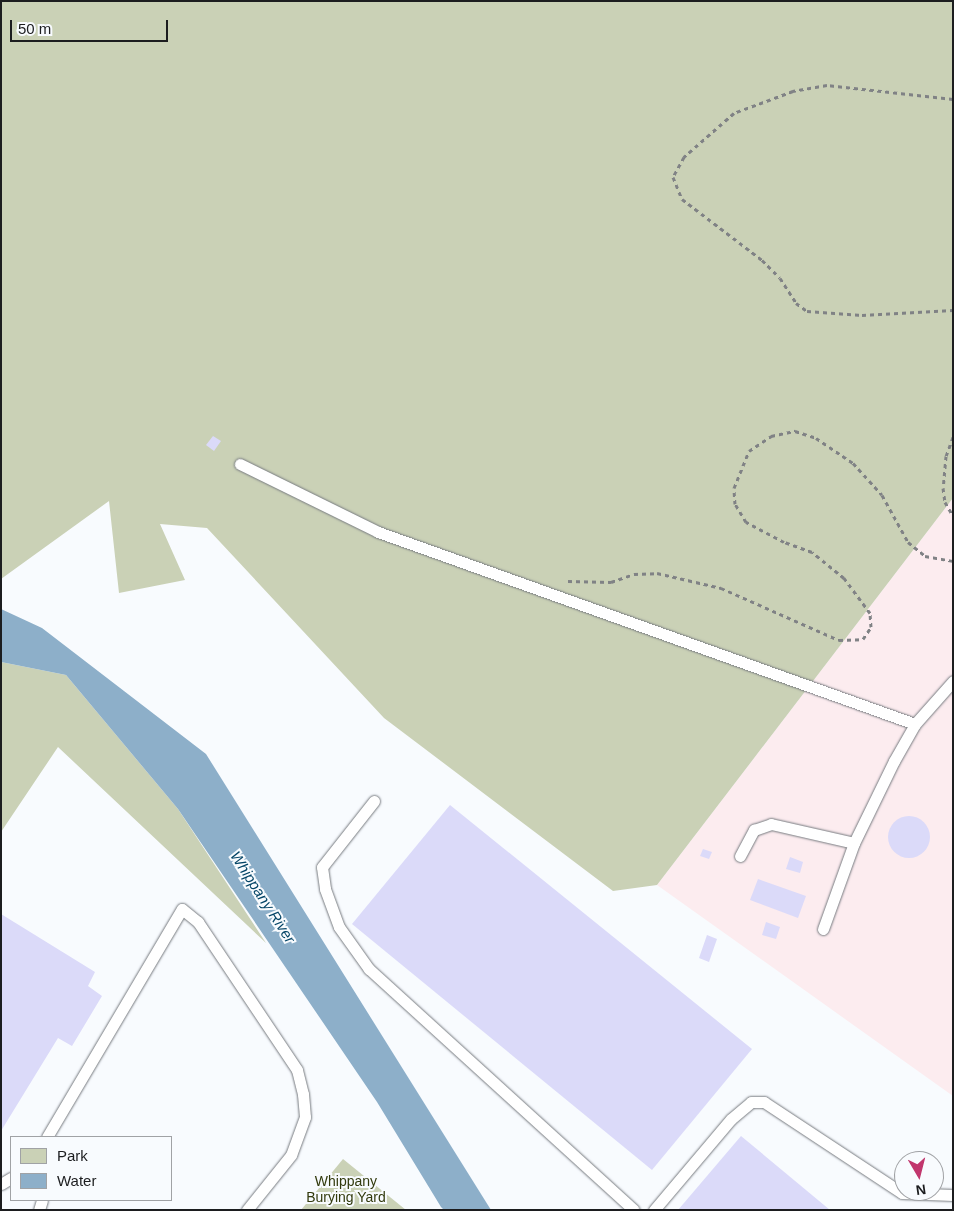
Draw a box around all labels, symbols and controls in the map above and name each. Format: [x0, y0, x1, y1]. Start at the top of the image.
scale bar [12, 10, 170, 42]
text: 50 m [18, 20, 51, 37]
water label: Whippany River [227, 848, 299, 946]
legend [10, 1136, 172, 1201]
text: Park [57, 1147, 88, 1164]
north arrow [894, 1151, 944, 1201]
text: Water [57, 1172, 96, 1189]
park label: Whippany Burying Yard [306, 1173, 386, 1206]
text: N [915, 1181, 927, 1198]

